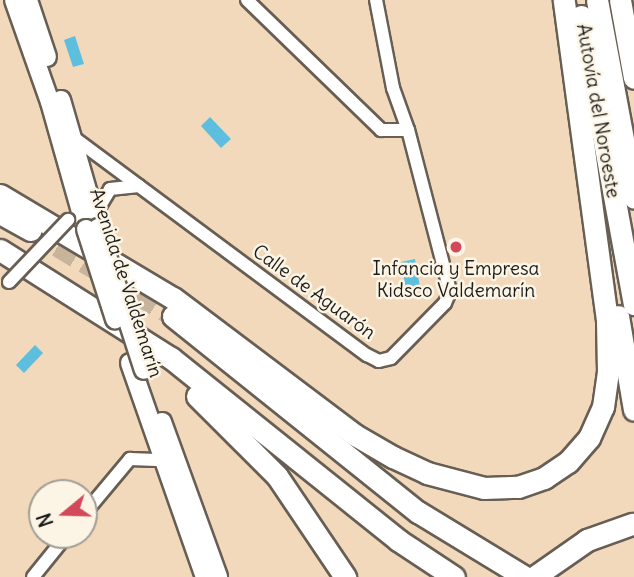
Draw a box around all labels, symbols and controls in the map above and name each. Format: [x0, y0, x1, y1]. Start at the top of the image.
street label: Autovía del Noroeste [571, 22, 625, 200]
street label: Avenida de Valdemarín [85, 186, 167, 380]
marker: Infancia y Empresa Kidsco Valdemarín [448, 239, 464, 255]
street label: Calle de Aguarón [248, 240, 380, 344]
place label: Infancia y Empresa Kidsco Valdemarín [373, 258, 539, 302]
north arrow [28, 479, 98, 549]
text: N [32, 510, 59, 530]

